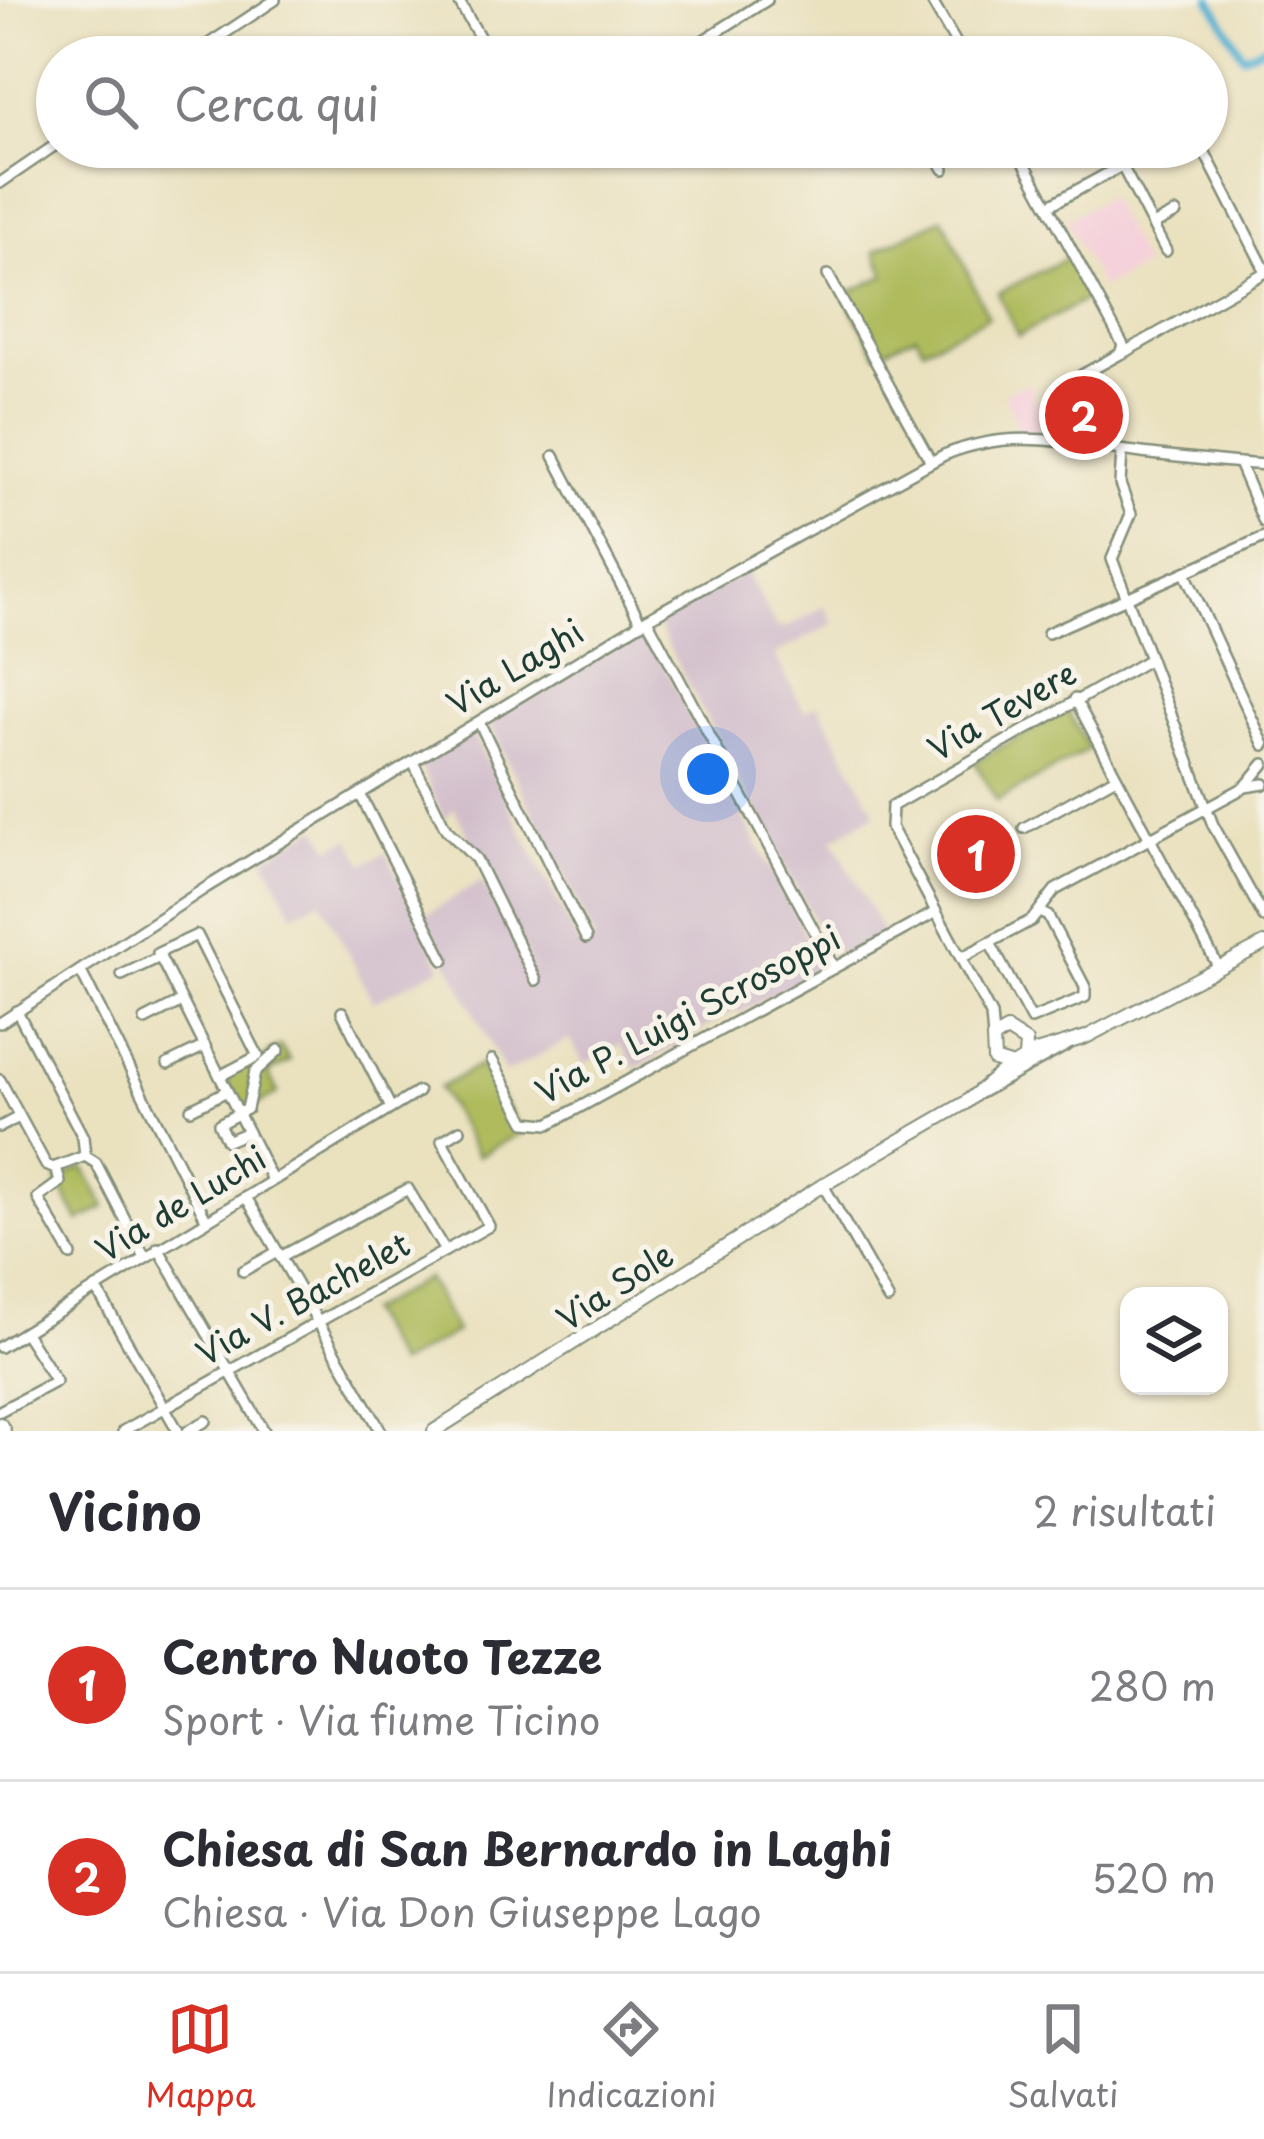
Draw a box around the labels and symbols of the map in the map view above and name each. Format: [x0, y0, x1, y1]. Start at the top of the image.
pin: 2 [1045, 370, 1123, 460]
street label: Via Laghi [436, 606, 592, 727]
street label: Via Tevere [917, 647, 1085, 772]
your location [678, 744, 738, 804]
pin: 1 [937, 809, 1015, 899]
street label: Via P. Luigi Scrosoppi [526, 912, 849, 1115]
street label: Via de Luchi [85, 1132, 275, 1273]
street label: Via V. Bachelet [186, 1218, 418, 1377]
street label: Via Sole [546, 1229, 682, 1342]

